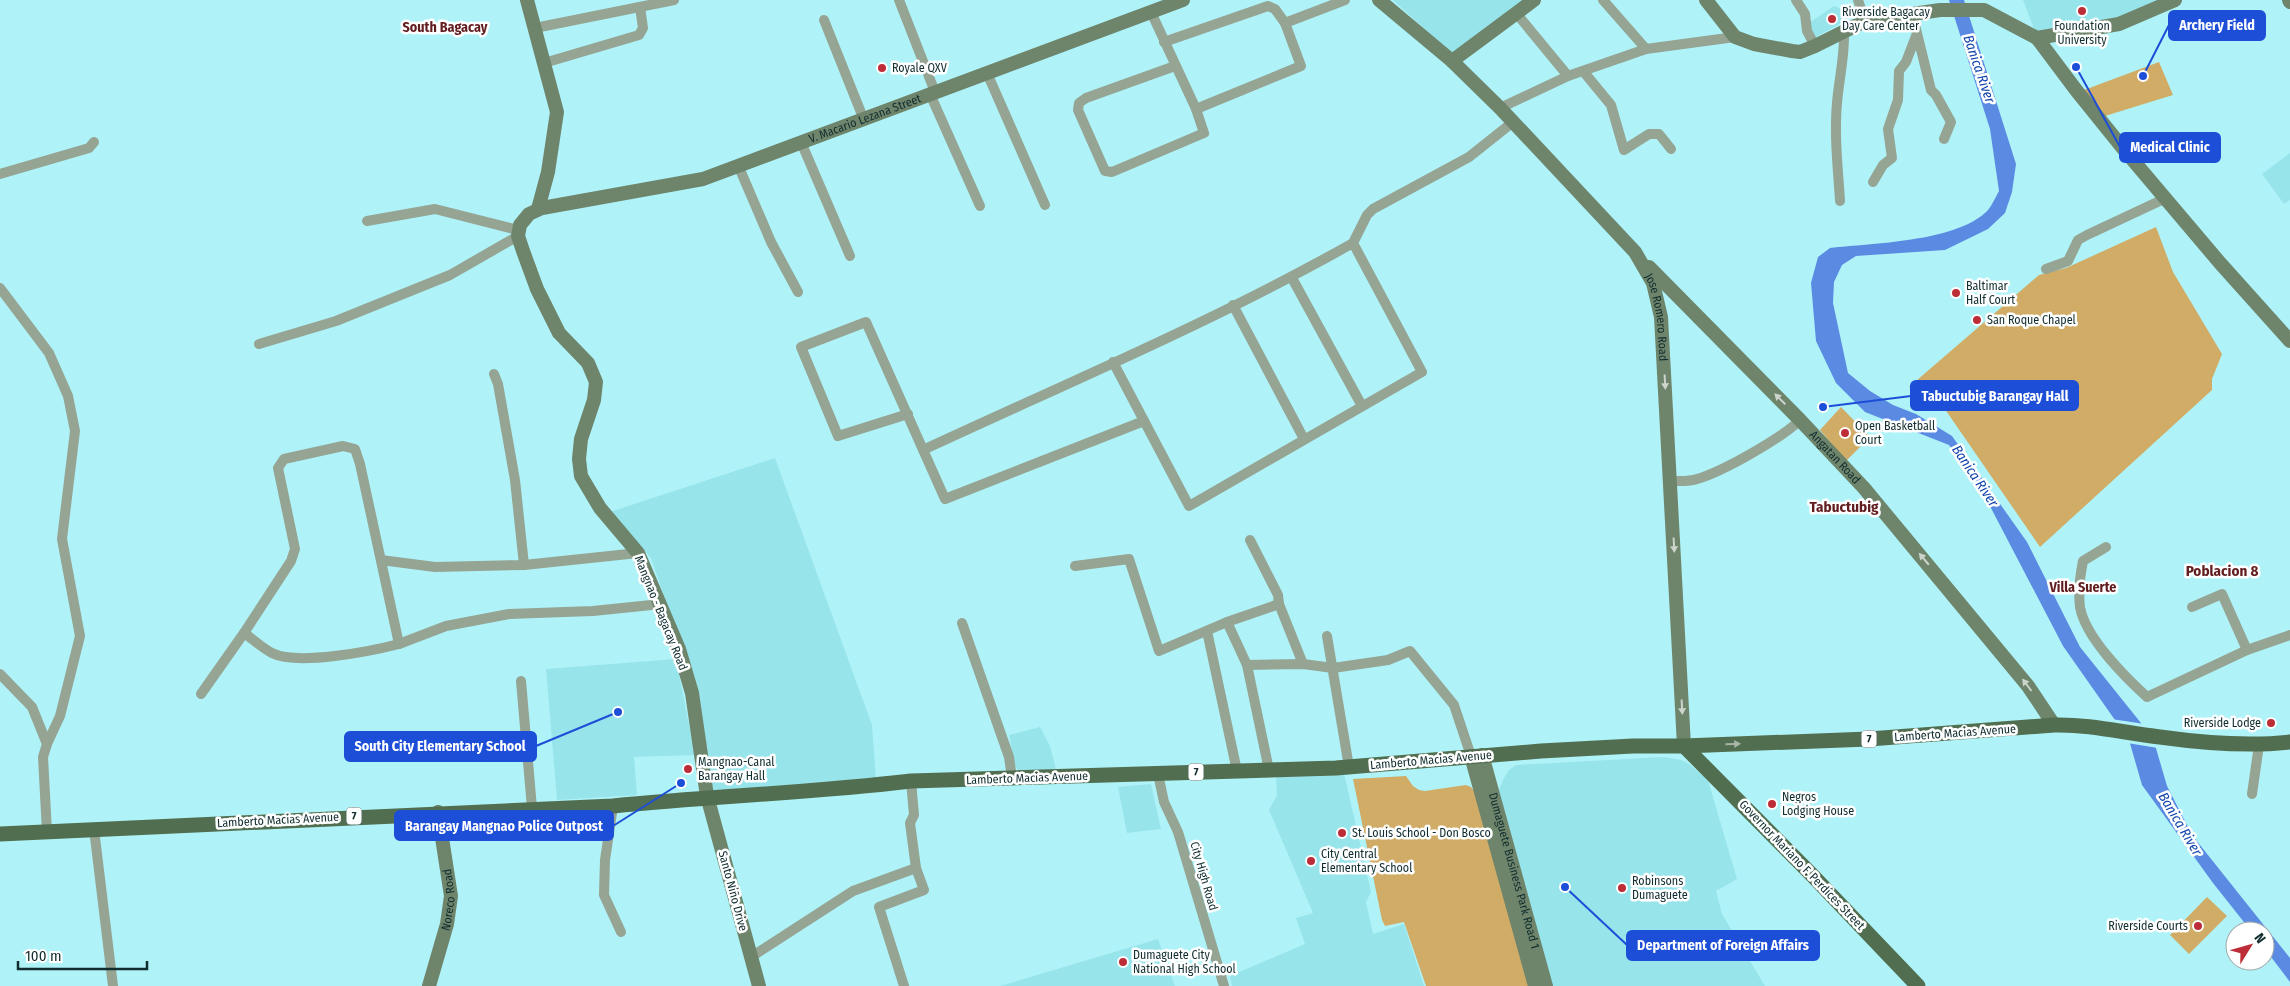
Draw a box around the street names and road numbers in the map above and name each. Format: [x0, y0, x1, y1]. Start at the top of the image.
street label: V. Macario Lezana Street [807, 91, 923, 146]
street label: Jose Romero Road [1642, 271, 1670, 361]
street label: Angatan Road [1807, 428, 1863, 487]
street label: Mangnao - Bagacay Road [632, 554, 690, 672]
street label: Lamberto Macias Avenue [1894, 722, 2016, 744]
road number: 7 [1862, 731, 1876, 748]
street label: Lamberto Macias Avenue [1370, 748, 1492, 772]
road number: 7 [1188, 764, 1204, 780]
street label: Lamberto Macias Avenue [966, 769, 1088, 787]
street label: Dumaguete Business Park Road 1 [1486, 791, 1542, 950]
street label: Governor Mariano F. Perdices Street [1736, 797, 1868, 933]
road number: 7 [346, 808, 362, 824]
street label: Lamberto Macias Avenue [217, 810, 339, 830]
street label: City High Road [1187, 840, 1221, 912]
street label: Santo Niño Drive [716, 849, 750, 933]
street label: Noreco Road [438, 868, 458, 932]

